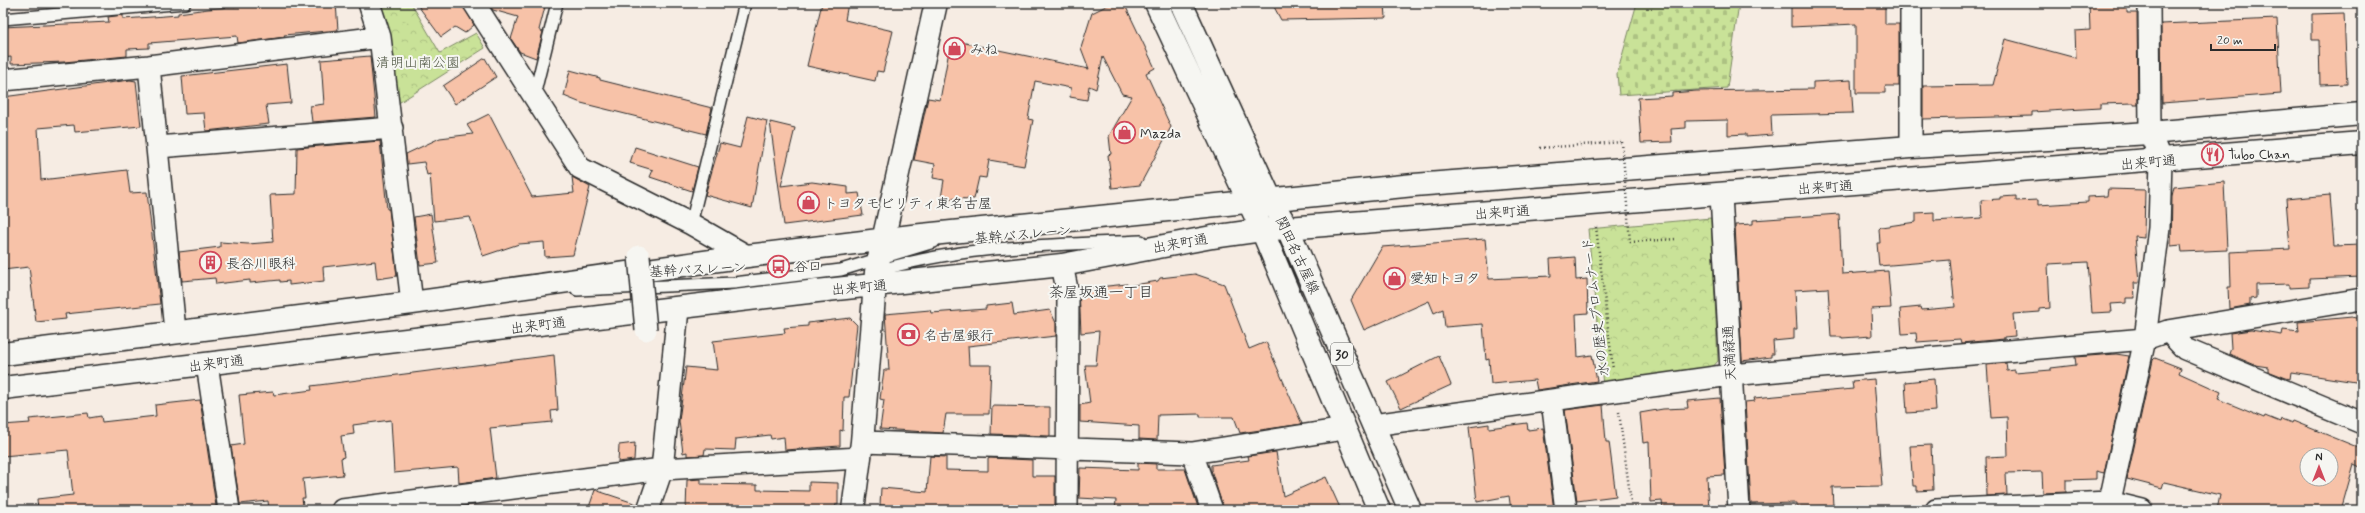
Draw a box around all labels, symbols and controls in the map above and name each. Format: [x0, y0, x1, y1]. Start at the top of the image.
scale bar [2211, 26, 2275, 52]
text: 20 m [2217, 33, 2243, 49]
shop icon: みね [942, 36, 968, 62]
place label: みね [970, 41, 998, 59]
park label: 清明山南公園 [376, 54, 460, 72]
shop icon: Mazda [1111, 120, 1137, 146]
place label: Mazda [1140, 125, 1181, 143]
restaurant icon: Tubo Chan [2200, 141, 2226, 167]
place label: Tubo Chan [2228, 146, 2290, 164]
street label: 出来町通 [2119, 152, 2177, 174]
street label: 出来町通 [1797, 177, 1854, 199]
shop icon: トヨタモビリティ東名古屋 [795, 190, 821, 216]
place label: トヨタモビリティ東名古屋 [824, 195, 992, 213]
street label: 出来町通 [1474, 202, 1531, 224]
street label: 関田名古屋線 [1271, 214, 1323, 297]
street label: 基幹バスレーン [974, 222, 1073, 248]
street label: 出来町通 [1151, 230, 1209, 258]
street label: 水の歴史プロムナード [1579, 236, 1613, 377]
building icon: 長谷川眼科 [198, 250, 224, 276]
bus stop icon: 谷口 [765, 253, 791, 279]
place label: 長谷川眼科 [226, 255, 296, 273]
street label: 基幹バスレーン [649, 258, 747, 282]
place label: 谷口 [794, 258, 822, 276]
shop icon: 愛知トヨタ [1381, 265, 1407, 291]
place label: 愛知トヨタ [1410, 270, 1480, 288]
street label: 出来町通 [830, 277, 888, 299]
district label: 茶屋坂通一丁目 [1048, 283, 1154, 303]
street label: 出来町通 [509, 314, 567, 338]
bank icon: 名古屋銀行 [896, 322, 922, 348]
street label: 天満緑通 [1720, 325, 1740, 381]
place label: 名古屋銀行 [924, 327, 994, 345]
road number: 30 [1331, 343, 1353, 365]
street label: 出来町通 [187, 352, 245, 376]
north arrow [2299, 447, 2339, 487]
text: N [2315, 451, 2323, 465]

